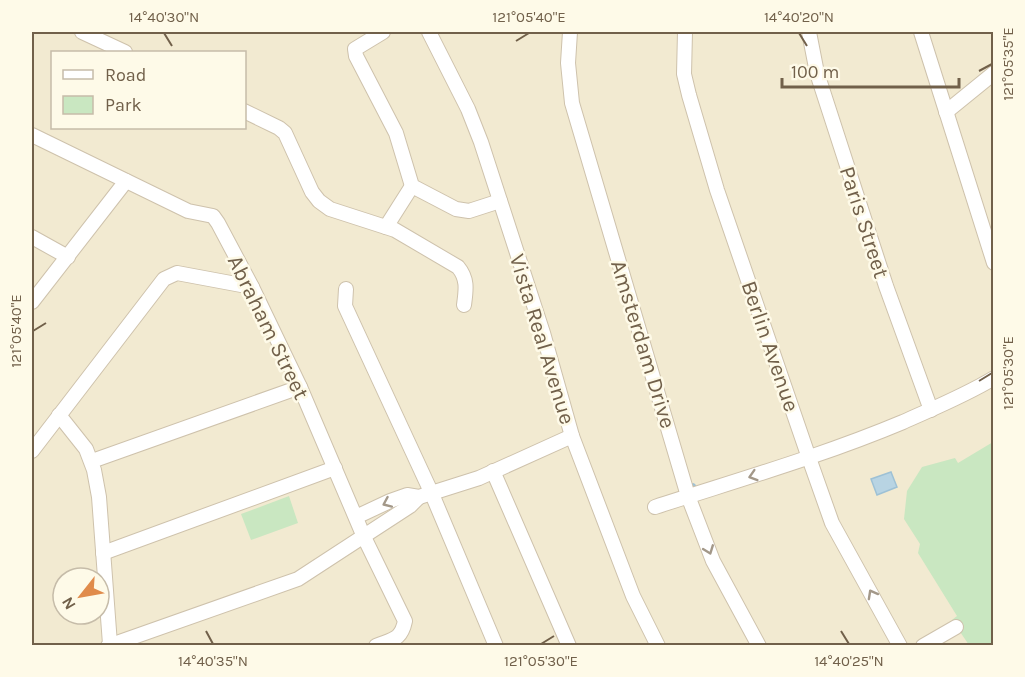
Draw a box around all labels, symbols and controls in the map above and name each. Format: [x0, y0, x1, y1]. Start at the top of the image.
text: 14°40'30"N [129, 8, 199, 26]
text: 121°05'40"E [492, 8, 566, 26]
text: 14°40'20"N [764, 8, 834, 26]
text: 121°05'35"E [999, 27, 1017, 101]
legend [51, 51, 246, 129]
scale bar [782, 51, 959, 89]
text: 100 m [791, 61, 839, 83]
text: Road [105, 64, 146, 86]
text: Park [105, 94, 142, 116]
street label: Paris Street [834, 163, 894, 281]
street label: Abraham Street [222, 251, 314, 404]
street label: Vista Real Avenue [504, 251, 580, 428]
street label: Amsterdam Drive [605, 257, 681, 432]
street label: Berlin Avenue [736, 278, 805, 415]
text: 121°05'40"E [7, 294, 25, 368]
text: 121°05'30"E [999, 336, 1017, 410]
one-way arrow [748, 468, 759, 481]
one-way arrow [382, 495, 393, 507]
one-way arrow [702, 545, 715, 555]
north arrow [51, 566, 111, 626]
one-way arrow [868, 590, 879, 600]
text: N [57, 594, 80, 613]
text: 14°40'35"N [178, 652, 248, 670]
text: 121°05'30"E [504, 652, 578, 670]
text: 14°40'25"N [814, 652, 884, 670]

